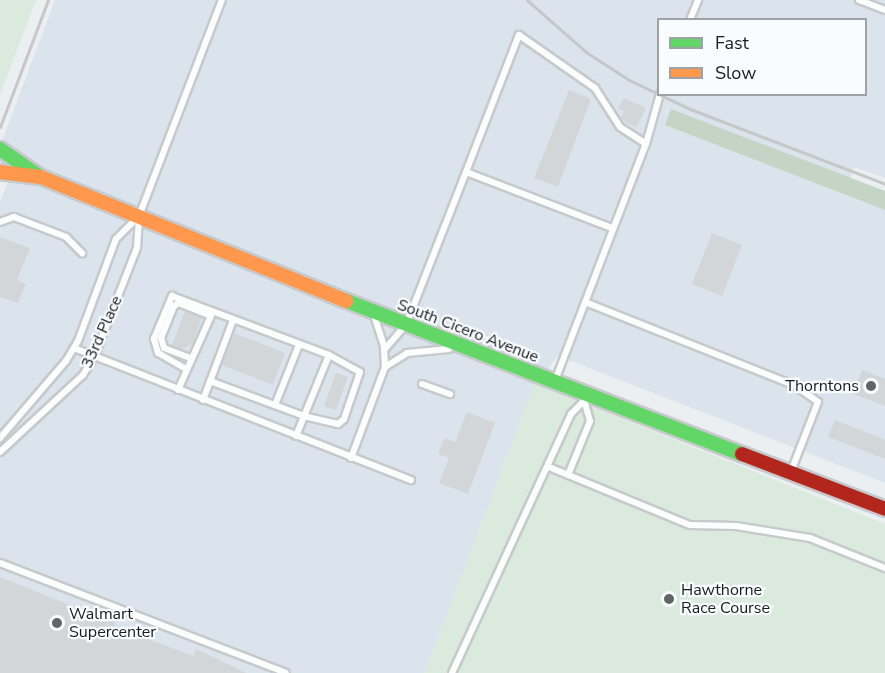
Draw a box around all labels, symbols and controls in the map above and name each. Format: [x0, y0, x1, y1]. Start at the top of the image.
legend [657, 18, 867, 96]
text: Fast [715, 31, 749, 55]
text: Slow [715, 61, 756, 85]
street label: 33rd Place [77, 293, 127, 371]
street label: South Cicero Avenue [395, 295, 541, 367]
place label: Thorntons [785, 376, 859, 396]
marker: Thorntons [864, 379, 878, 393]
place label: Hawthorne Race Course [681, 580, 770, 618]
marker: Hawthorne Race Course [662, 592, 676, 606]
place label: Walmart Supercenter [69, 604, 156, 642]
marker: Walmart Supercenter [50, 616, 64, 630]

